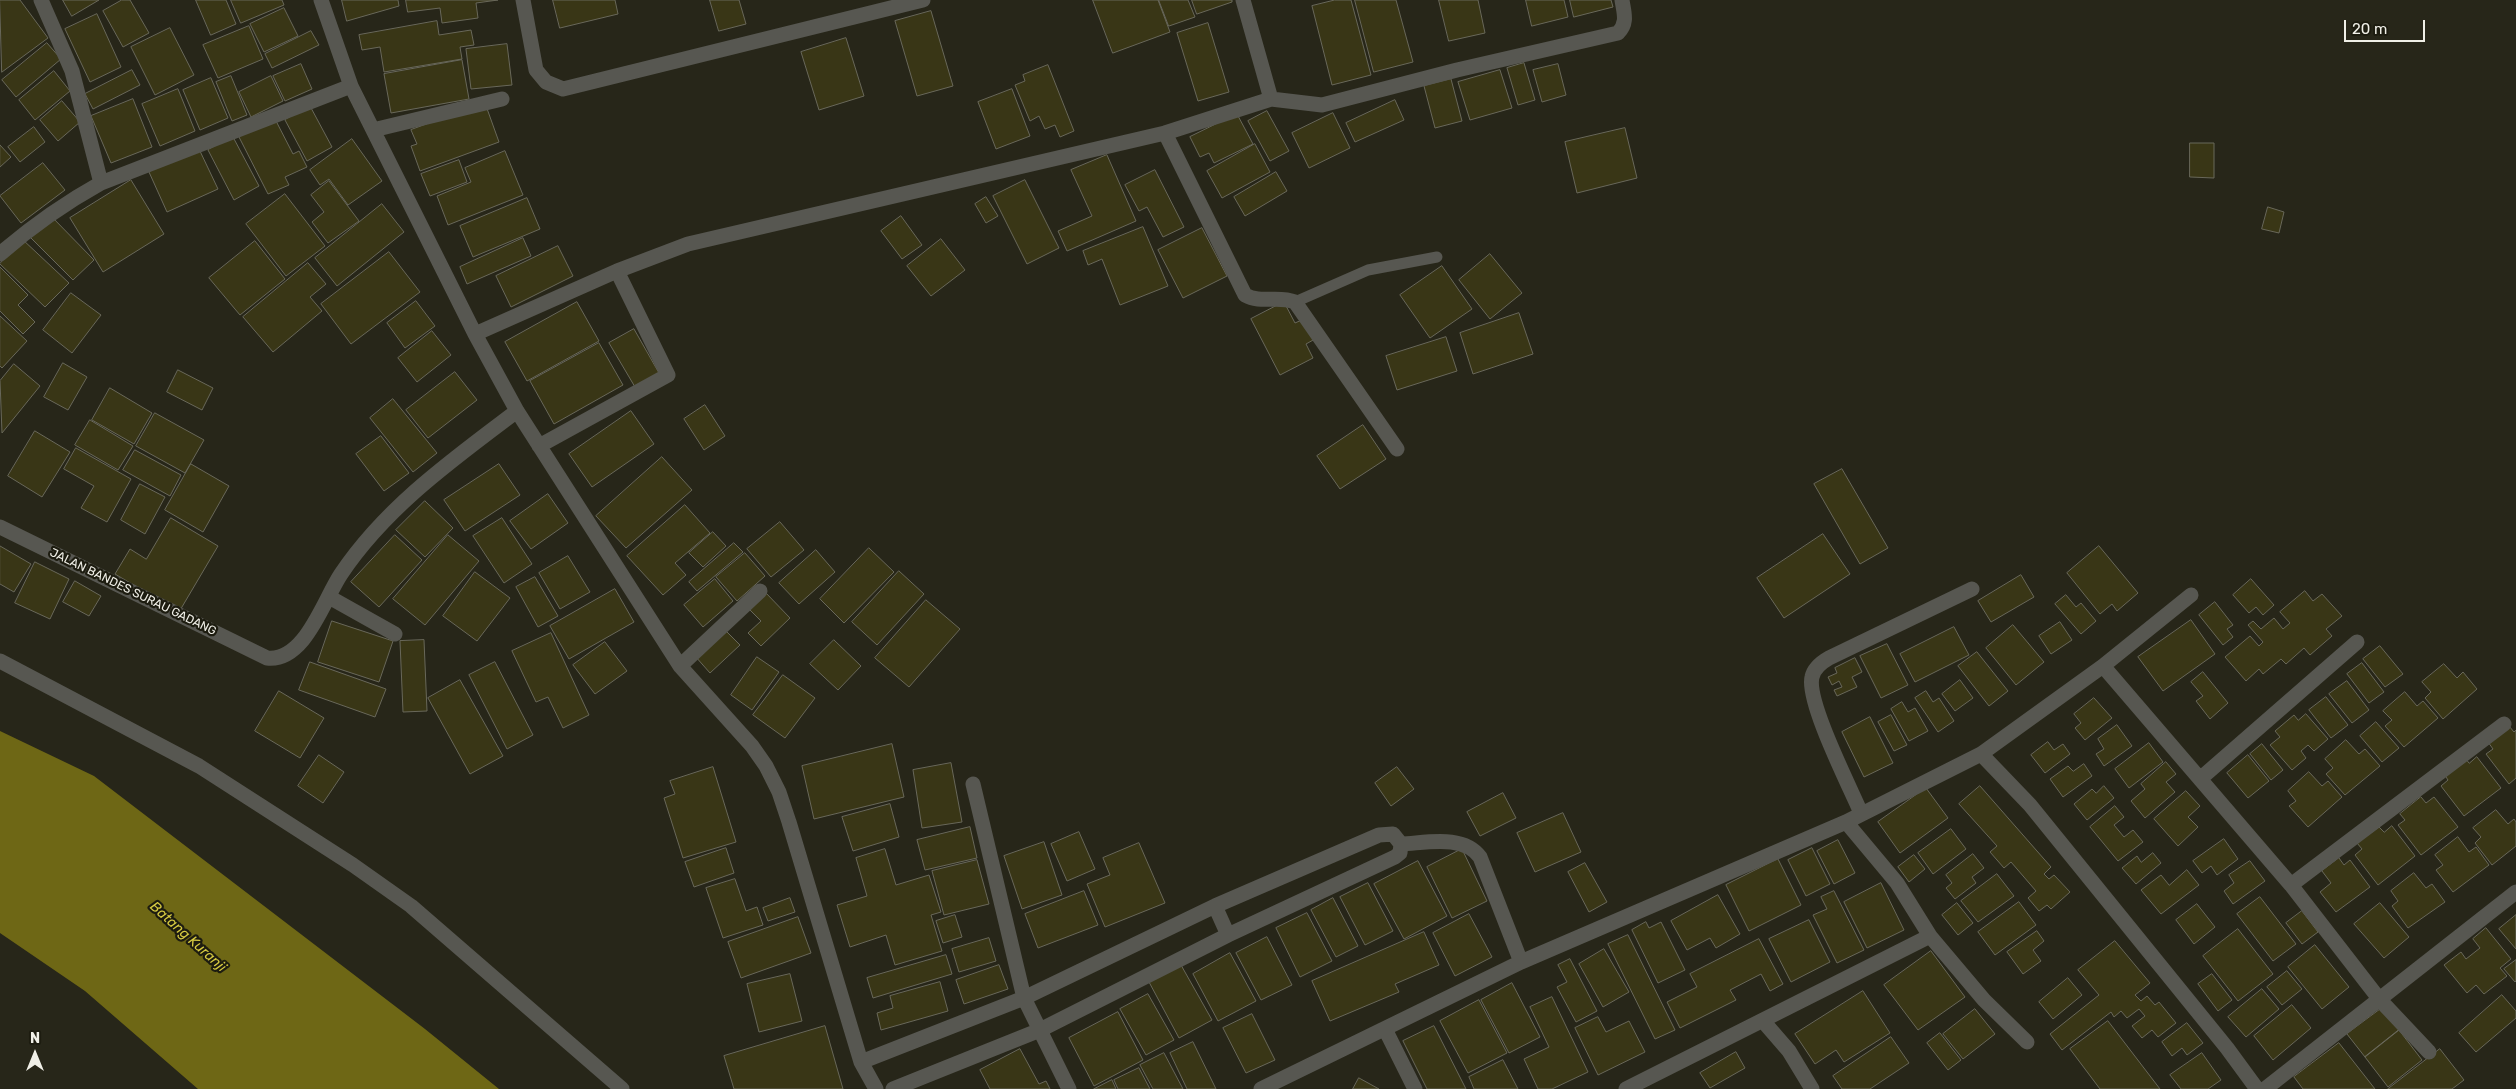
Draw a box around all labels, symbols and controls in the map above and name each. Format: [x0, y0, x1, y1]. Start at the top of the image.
scale bar [2346, 10, 2427, 42]
text: 20 m [2352, 20, 2387, 38]
street label: JALAN BANDES SURAU GADANG [47, 545, 219, 639]
water label: Batang Kuranji [146, 898, 230, 976]
north arrow [10, 1029, 60, 1079]
text: N [30, 1030, 40, 1047]

